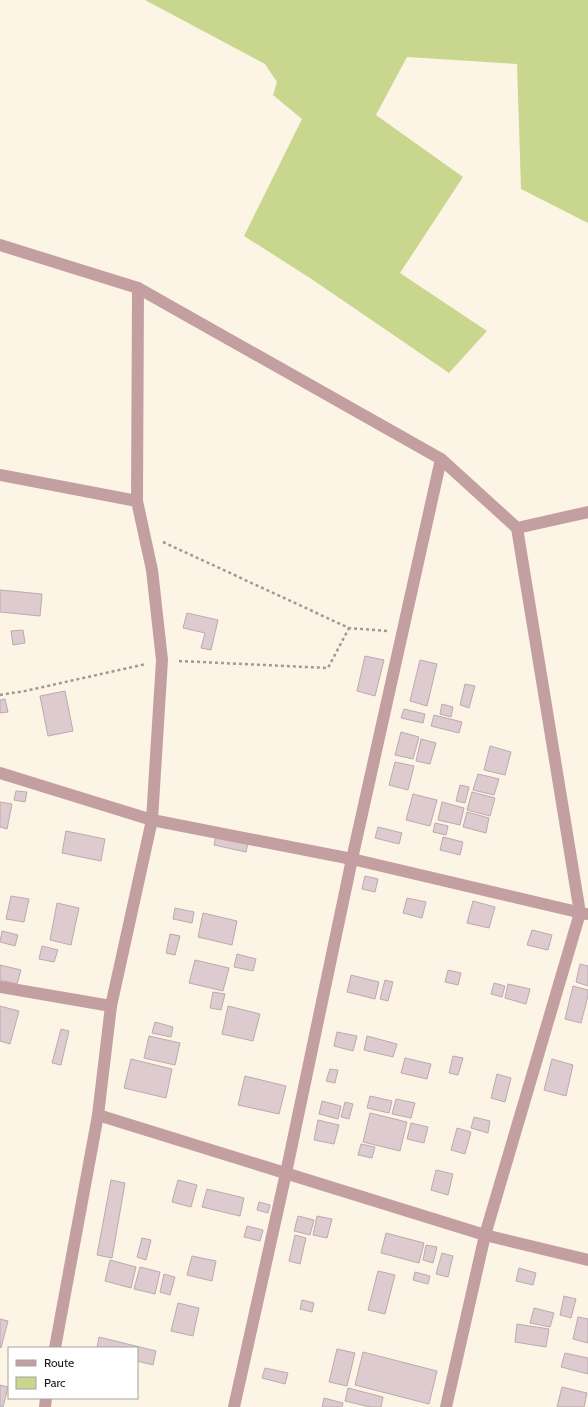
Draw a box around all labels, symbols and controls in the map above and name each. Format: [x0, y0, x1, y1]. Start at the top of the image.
legend [8, 1347, 138, 1399]
text: Route [44, 1355, 74, 1370]
text: Parc [44, 1375, 66, 1390]

